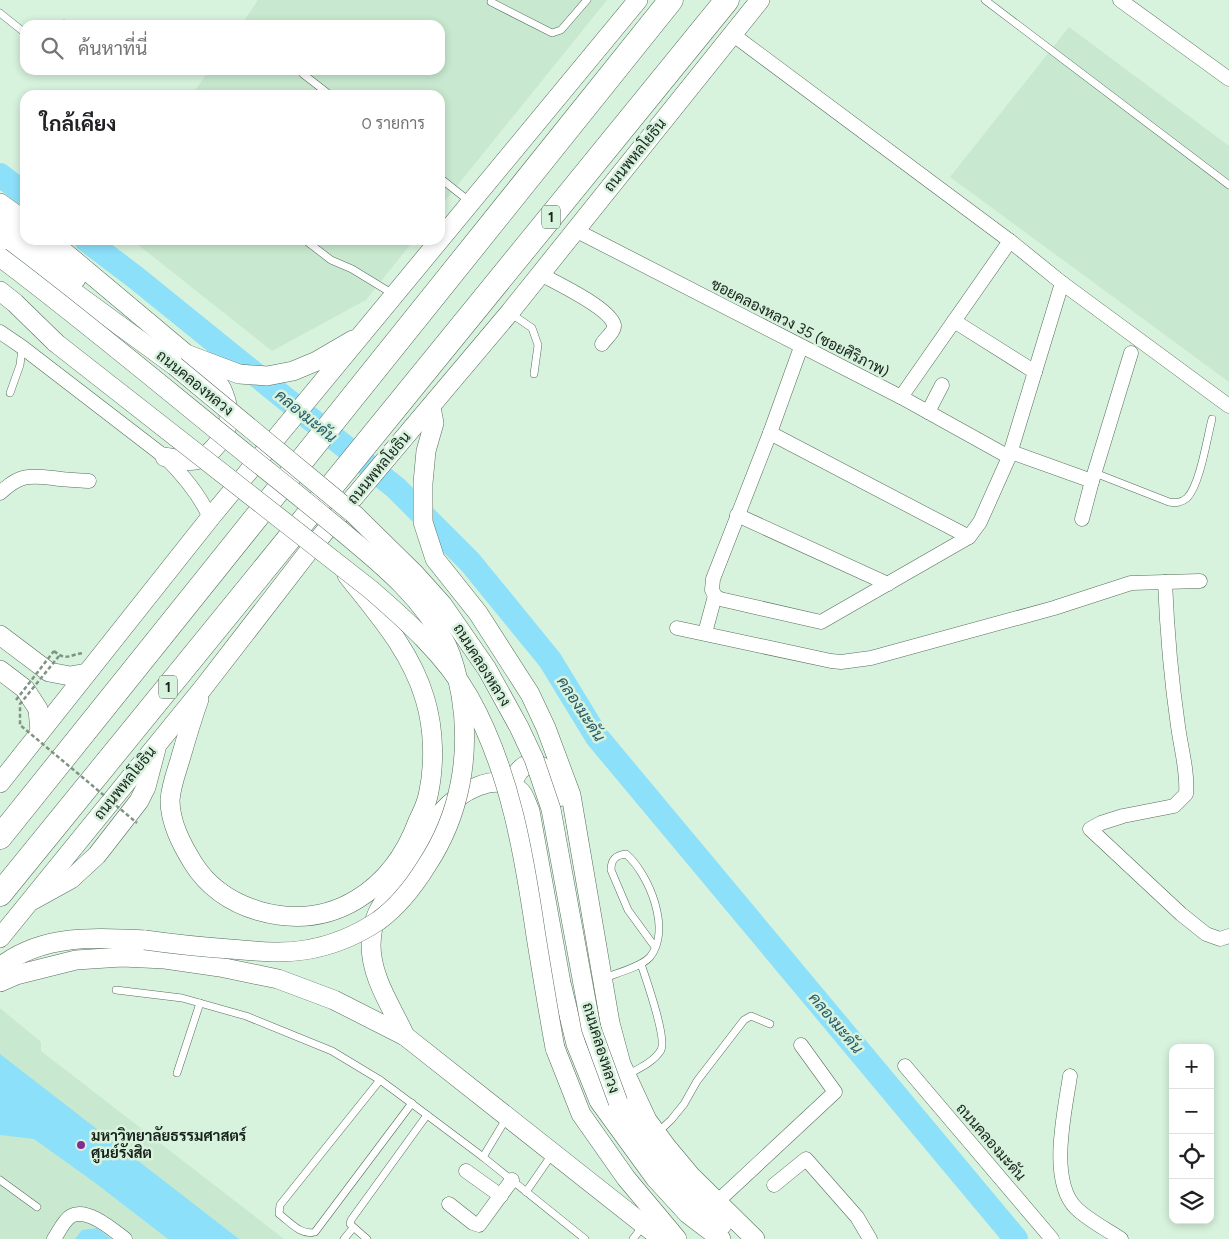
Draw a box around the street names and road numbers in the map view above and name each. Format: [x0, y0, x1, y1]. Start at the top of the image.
street label: ถนนพหลโยธิน [599, 114, 670, 195]
road number: 1 [542, 206, 560, 228]
street label: ซอยคลองหลวง 35 (ซอยศิริภาพ) [708, 275, 892, 381]
street label: ถนนคลองหลวง [153, 346, 237, 420]
street label: ถนนพหลโยธิน [343, 428, 414, 508]
street label: ถนนคลองหลวง [449, 620, 515, 710]
road number: 1 [159, 676, 177, 699]
street label: ถนนพหลโยธิน [89, 742, 160, 823]
street label: ถนนคลองหลวง [579, 1000, 623, 1096]
street label: ถนนคลองมะดัน [952, 1100, 1030, 1184]

